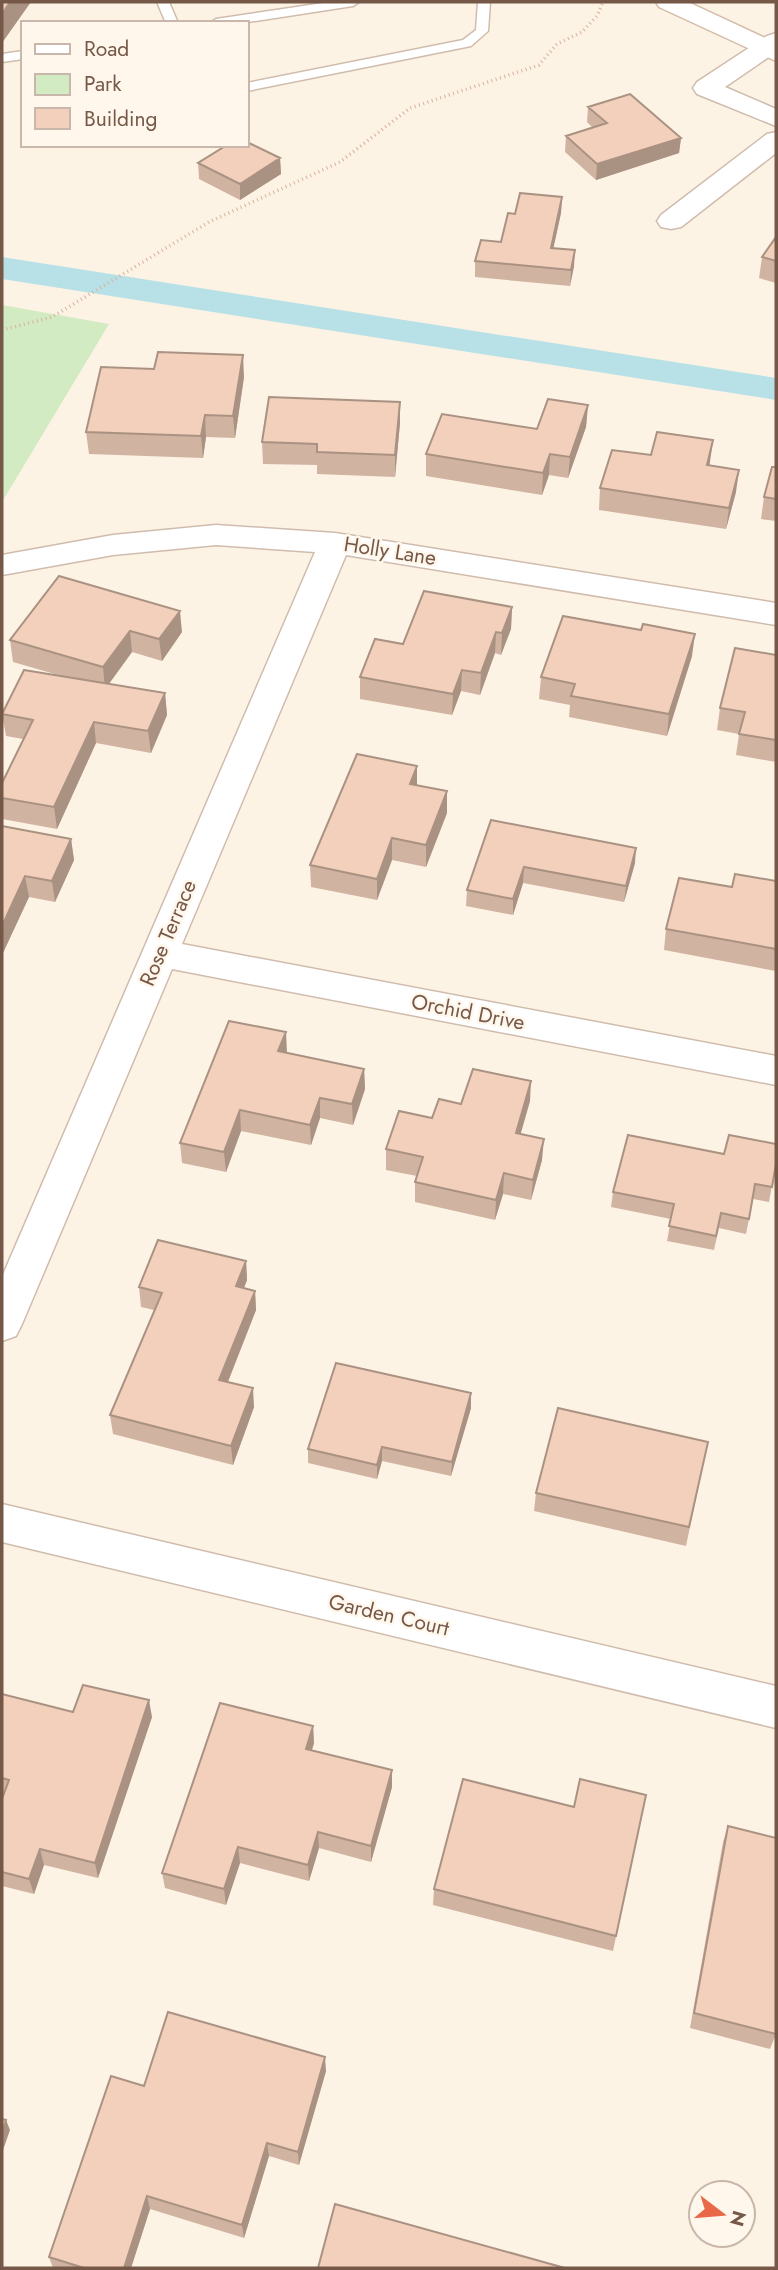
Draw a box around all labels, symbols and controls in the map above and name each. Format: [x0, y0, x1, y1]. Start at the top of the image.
legend [21, 21, 248, 147]
text: Road [84, 34, 129, 64]
text: Park [84, 69, 122, 99]
text: Building [84, 104, 157, 134]
street label: Holly Lane [342, 529, 438, 573]
street label: Rose Terrace [132, 875, 204, 991]
street label: Orchid Drive [409, 986, 527, 1038]
street label: Garden Court [326, 1587, 452, 1643]
north arrow [687, 2179, 757, 2249]
text: N [723, 2208, 753, 2230]

